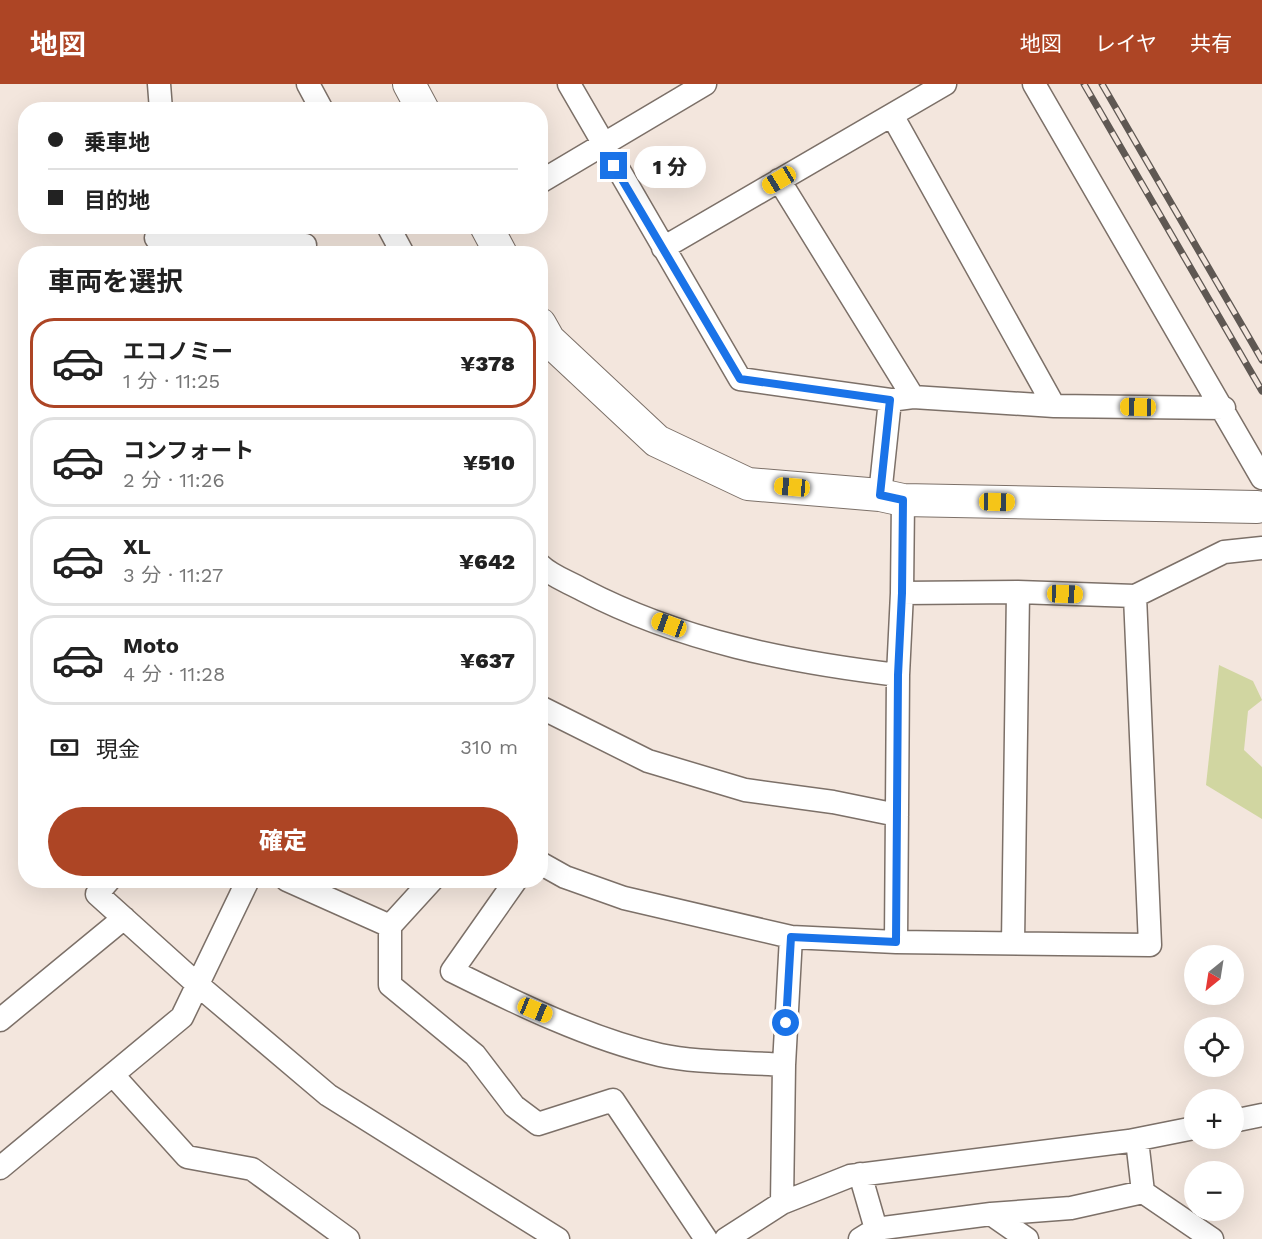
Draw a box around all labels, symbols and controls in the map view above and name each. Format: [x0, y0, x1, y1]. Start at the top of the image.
text: 地図 [30, 28, 86, 61]
text: 地図 [1020, 31, 1062, 56]
text: レイヤ [1095, 31, 1157, 56]
text: 共有 [1190, 31, 1232, 56]
text: 乗車地 [84, 130, 150, 155]
callout: 1 分 [635, 145, 707, 187]
route end [600, 152, 627, 179]
text: 1 分 [653, 155, 687, 179]
car [759, 163, 799, 197]
text: 目的地 [84, 188, 150, 213]
text: 車両を選択 [48, 266, 183, 298]
icon: car [51, 336, 105, 390]
text: エコノミー [123, 339, 233, 364]
text: ¥378 [460, 351, 515, 376]
text: 1 分 · 11:25 [123, 369, 220, 393]
car [1120, 398, 1156, 416]
icon: car [51, 435, 105, 489]
text: コンフォート [123, 438, 254, 463]
text: ¥510 [463, 450, 515, 475]
text: 2 分 · 11:26 [123, 468, 225, 492]
car [773, 476, 811, 498]
car [979, 493, 1015, 511]
icon: car [51, 534, 105, 588]
text: XL [123, 534, 151, 559]
text: ¥642 [459, 549, 515, 574]
text: 3 分 · 11:27 [123, 563, 223, 587]
car [1047, 584, 1083, 604]
car [649, 610, 689, 640]
icon: car [51, 633, 105, 687]
text: Moto [123, 633, 179, 658]
text: ¥637 [460, 648, 515, 673]
text: 4 分 · 11:28 [123, 662, 225, 686]
icon: cash [48, 731, 81, 764]
text: 310 m [460, 735, 518, 759]
text: 現金 [96, 737, 140, 762]
button: 確定 [48, 807, 518, 876]
north arrow [1184, 945, 1244, 1005]
map controls [1184, 945, 1244, 1221]
car [515, 995, 555, 1025]
route start [772, 1009, 799, 1036]
button: locate [1184, 1017, 1244, 1077]
button: + [1184, 1089, 1244, 1149]
button: − [1184, 1161, 1244, 1221]

